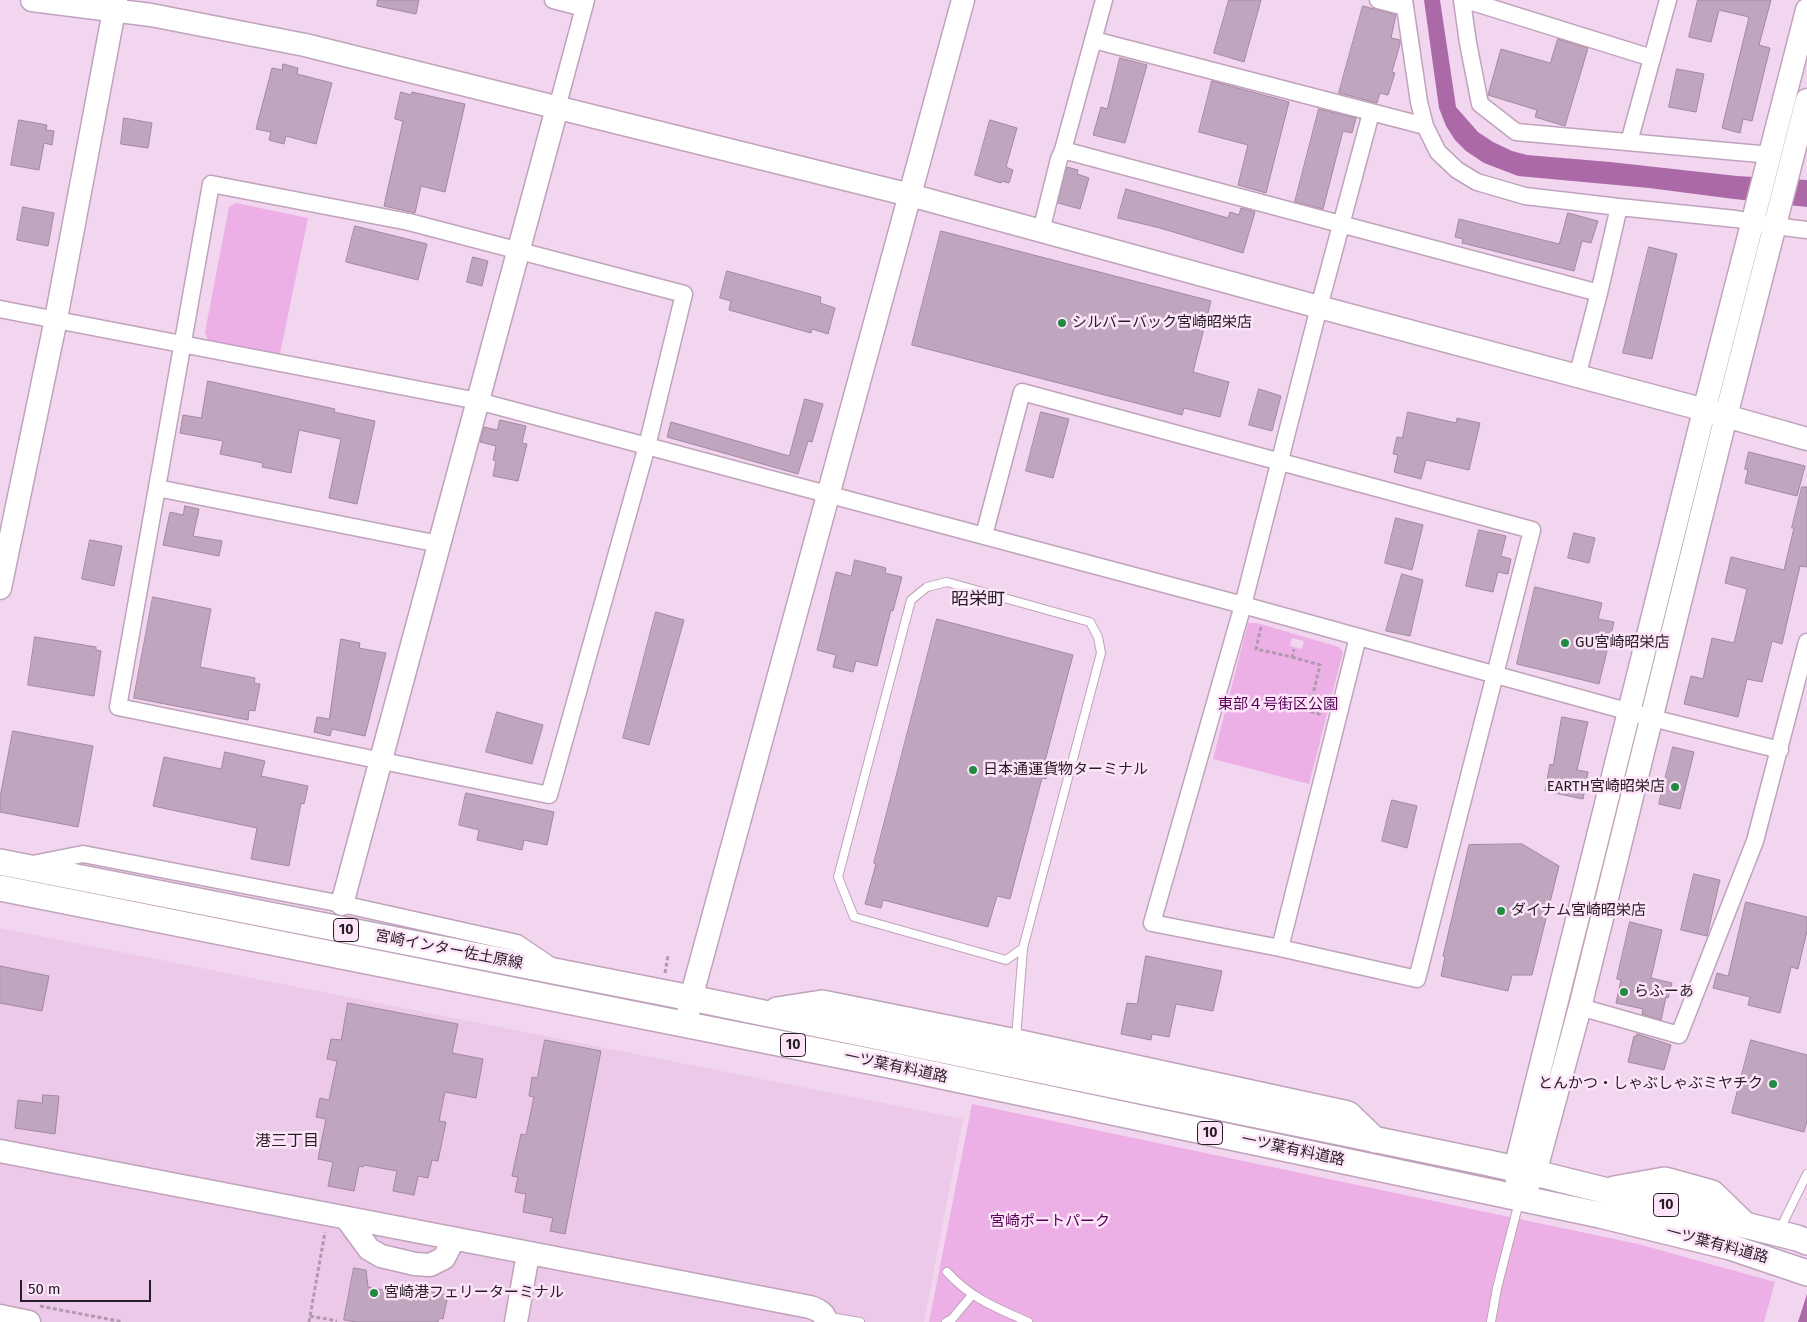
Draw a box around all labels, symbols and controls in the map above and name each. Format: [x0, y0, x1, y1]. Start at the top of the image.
place label: シルバーバック宮崎昭栄店 [1072, 314, 1252, 332]
marker: シルバーバック宮崎昭栄店 [1056, 317, 1068, 329]
district label: 昭栄町 [951, 589, 1005, 611]
place label: GU宮崎昭栄店 [1575, 634, 1669, 652]
marker: GU宮崎昭栄店 [1559, 637, 1571, 649]
park label: 東部４号街区公園 [1218, 696, 1338, 714]
place label: 日本通運貨物ターミナル [983, 761, 1148, 779]
marker: 日本通運貨物ターミナル [967, 764, 979, 776]
place label: EARTH宮崎昭栄店 [1547, 778, 1665, 796]
marker: EARTH宮崎昭栄店 [1669, 781, 1681, 793]
place label: ダイナム宮崎昭栄店 [1511, 902, 1646, 920]
marker: ダイナム宮崎昭栄店 [1495, 905, 1507, 917]
road number: 10 [334, 918, 358, 942]
street label: 宮崎インター佐土原線 [374, 927, 524, 973]
place label: らふーあ [1634, 983, 1694, 1001]
marker: らふーあ [1618, 986, 1630, 998]
road number: 10 [780, 1034, 806, 1056]
street label: 一ツ葉有料道路 [843, 1047, 949, 1087]
place label: とんかつ・しゃぶしゃぶミヤチク [1538, 1075, 1763, 1093]
marker: とんかつ・しゃぶしゃぶミヤチク [1767, 1078, 1779, 1090]
road number: 10 [1198, 1122, 1222, 1144]
street label: 一ツ葉有料道路 [1240, 1130, 1346, 1170]
district label: 港三丁目 [255, 1132, 319, 1152]
road number: 10 [1654, 1194, 1678, 1216]
park label: 宮崎ポートパーク [990, 1213, 1110, 1231]
street label: 一ツ葉有料道路 [1664, 1223, 1770, 1267]
scale bar [22, 1270, 154, 1302]
text: 50 m [28, 1280, 61, 1298]
place label: 宮崎港フェリーターミナル [384, 1284, 564, 1302]
marker: 宮崎港フェリーターミナル [368, 1287, 380, 1299]

